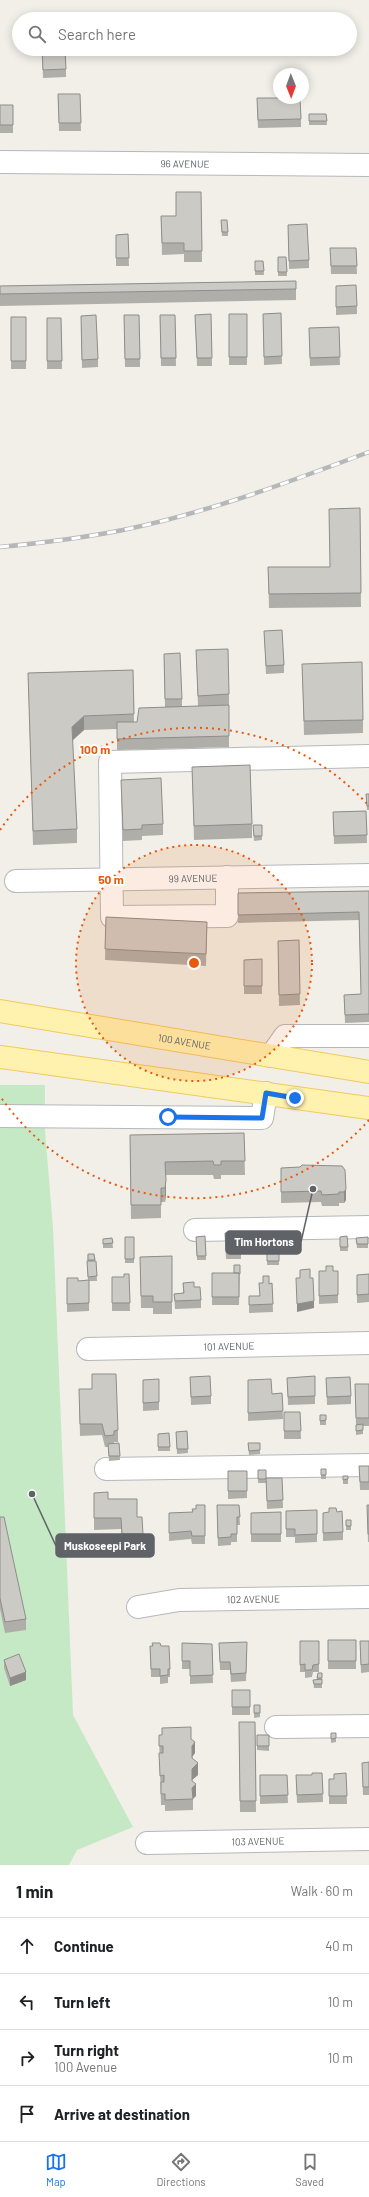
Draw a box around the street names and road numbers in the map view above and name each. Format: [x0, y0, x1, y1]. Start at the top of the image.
street label: 96 AVENUE [160, 157, 210, 170]
street label: 99 AVENUE [168, 872, 218, 884]
street label: 100 AVENUE [157, 1031, 212, 1052]
street label: 101 AVENUE [203, 1339, 255, 1353]
street label: 102 AVENUE [227, 1592, 280, 1605]
street label: 103 AVENUE [231, 1835, 285, 1847]

